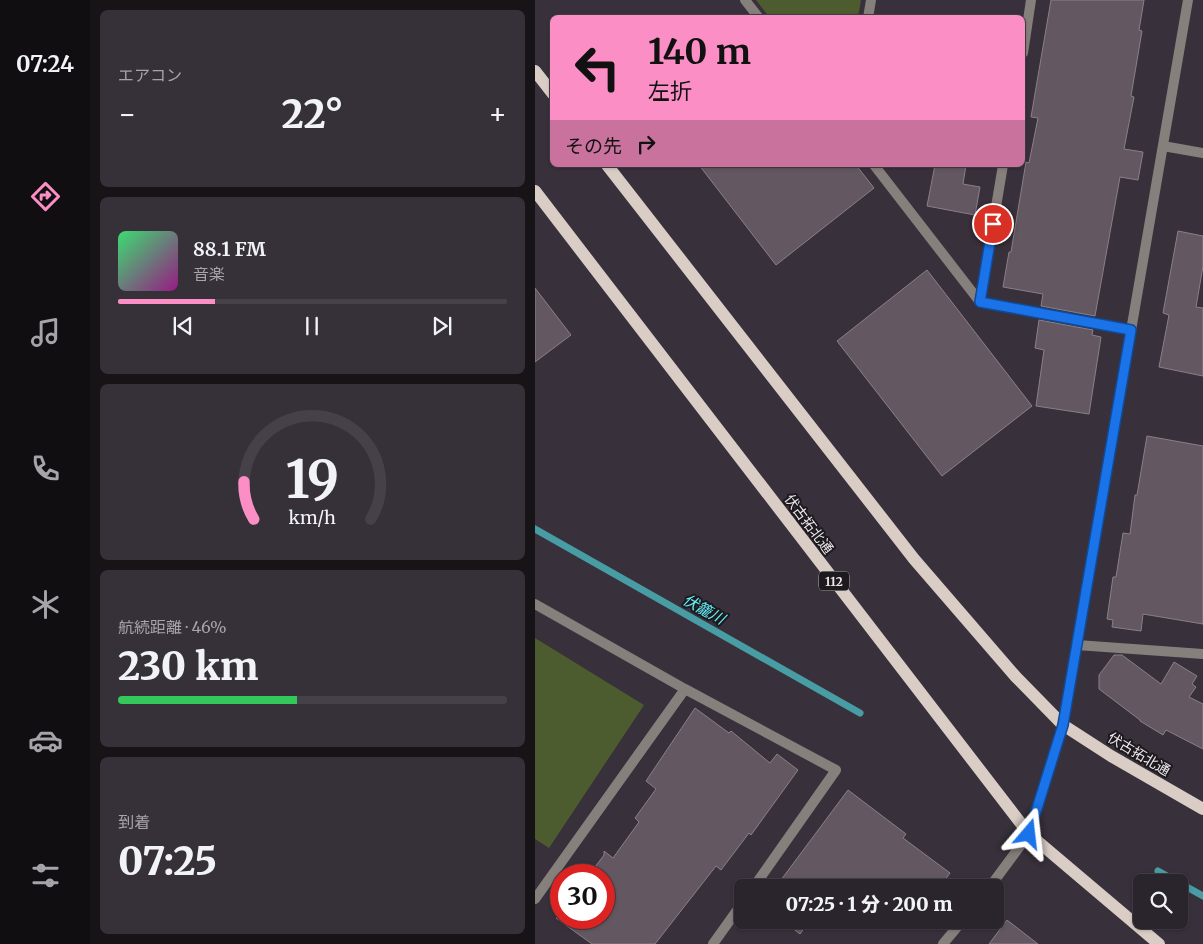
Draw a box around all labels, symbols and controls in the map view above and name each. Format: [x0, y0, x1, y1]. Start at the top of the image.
text: 140 m [648, 30, 751, 74]
icon: left [565, 35, 630, 100]
text: 07:24 [16, 50, 74, 78]
text: エアコン [118, 65, 182, 85]
text: 左折 [648, 77, 692, 105]
text: 22° [282, 91, 343, 138]
text: − [118, 96, 137, 132]
text: + [488, 96, 507, 132]
icon: right [632, 130, 660, 158]
text: その先 [565, 134, 622, 158]
icon: directions [28, 179, 63, 214]
pin [972, 203, 1014, 245]
icon: arrive [979, 210, 1007, 238]
text: 88.1 FM [193, 237, 266, 261]
text: 音楽 [193, 264, 225, 284]
icon: previous [169, 312, 197, 340]
icon: pause [298, 312, 326, 340]
icon: next [428, 312, 456, 340]
icon: music [28, 315, 63, 350]
text: 19 [286, 447, 339, 512]
icon: phone [28, 451, 63, 486]
street label: 伏古拓北通 [781, 491, 837, 557]
text: km/h [289, 506, 336, 529]
road number: 112 [819, 572, 849, 590]
icon: climate [28, 587, 63, 622]
water label: 伏籠川 [680, 590, 730, 629]
text: 航続距離 · 46% [118, 617, 227, 637]
text: 230 km [118, 643, 258, 690]
icon: car [28, 723, 63, 758]
street label: 伏古拓北通 [1104, 728, 1174, 780]
position arrow [1002, 807, 1054, 859]
text: 到着 [118, 812, 150, 832]
text: 07:25 [118, 838, 217, 885]
icon: filters [28, 858, 63, 893]
speed limit sign: 30 [550, 864, 615, 929]
map controls [1133, 874, 1188, 929]
button: search [1133, 874, 1188, 929]
text: 07:25 · 1 分 · 200 m [786, 892, 952, 916]

